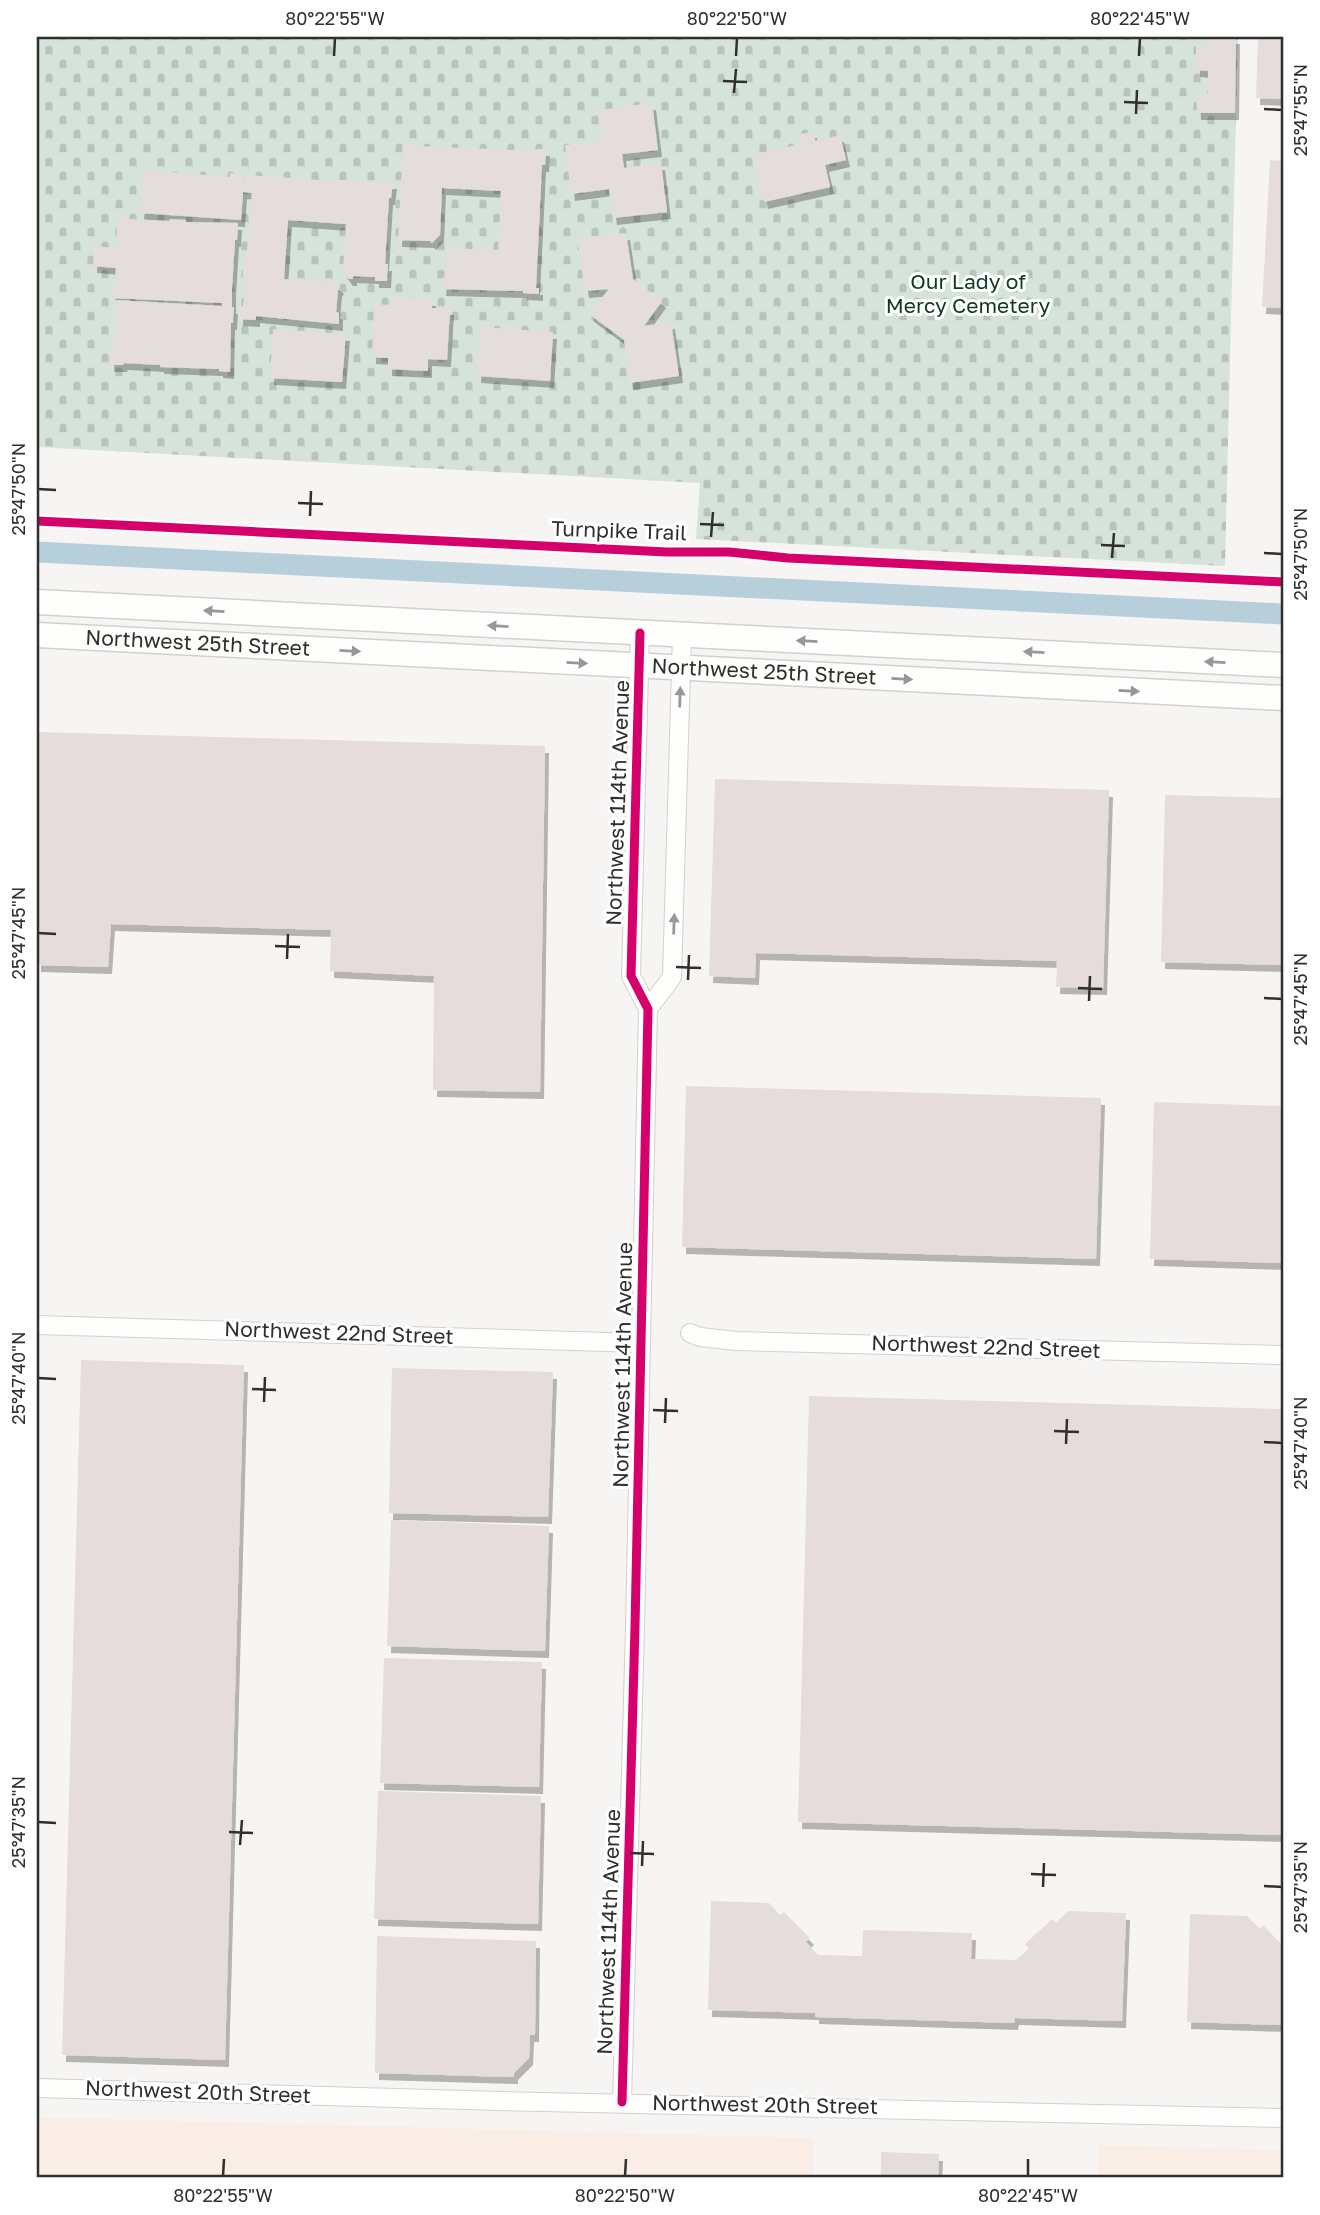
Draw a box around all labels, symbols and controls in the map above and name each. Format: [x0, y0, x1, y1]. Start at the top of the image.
text: 80°22'55"W [285, 7, 385, 29]
text: 80°22'50"W [687, 7, 787, 29]
text: 80°22'45"W [1090, 7, 1190, 29]
text: 25°47'55"N [1289, 64, 1311, 156]
park label: Our Lady of Mercy Cemetery [886, 268, 1051, 318]
text: 25°47'50"N [7, 442, 29, 536]
text: 25°47'50"N [1289, 507, 1311, 601]
street label: Turnpike Trail [551, 515, 687, 545]
one-way arrow [203, 606, 225, 617]
one-way arrow [487, 620, 509, 631]
street label: Northwest 25th Street [85, 623, 311, 661]
one-way arrow [795, 636, 817, 647]
one-way arrow [339, 646, 361, 657]
one-way arrow [1023, 647, 1045, 658]
street label: Northwest 25th Street [651, 652, 877, 689]
one-way arrow [1204, 656, 1226, 667]
one-way arrow [566, 657, 588, 668]
one-way arrow [891, 674, 913, 685]
street label: Northwest 114th Avenue [600, 680, 634, 926]
one-way arrow [1118, 685, 1140, 696]
one-way arrow [674, 686, 686, 708]
text: 25°47'45"N [7, 887, 29, 979]
one-way arrow [668, 913, 679, 935]
text: 25°47'45"N [1289, 953, 1311, 1045]
street label: Northwest 114th Avenue [607, 1242, 637, 1488]
street label: Northwest 22nd Street [224, 1315, 454, 1349]
street label: Northwest 22nd Street [871, 1329, 1101, 1363]
text: 25°47'40"N [7, 1331, 29, 1425]
text: 25°47'40"N [1289, 1396, 1311, 1490]
text: 25°47'35"N [7, 1776, 29, 1868]
street label: Northwest 114th Avenue [591, 1809, 625, 2055]
text: 25°47'35"N [1289, 1841, 1311, 1933]
street label: Northwest 20th Street [85, 2074, 311, 2108]
street label: Northwest 20th Street [652, 2089, 878, 2119]
text: 80°22'55"W [173, 2184, 273, 2206]
text: 80°22'50"W [575, 2184, 675, 2206]
text: 80°22'45"W [978, 2184, 1078, 2206]

